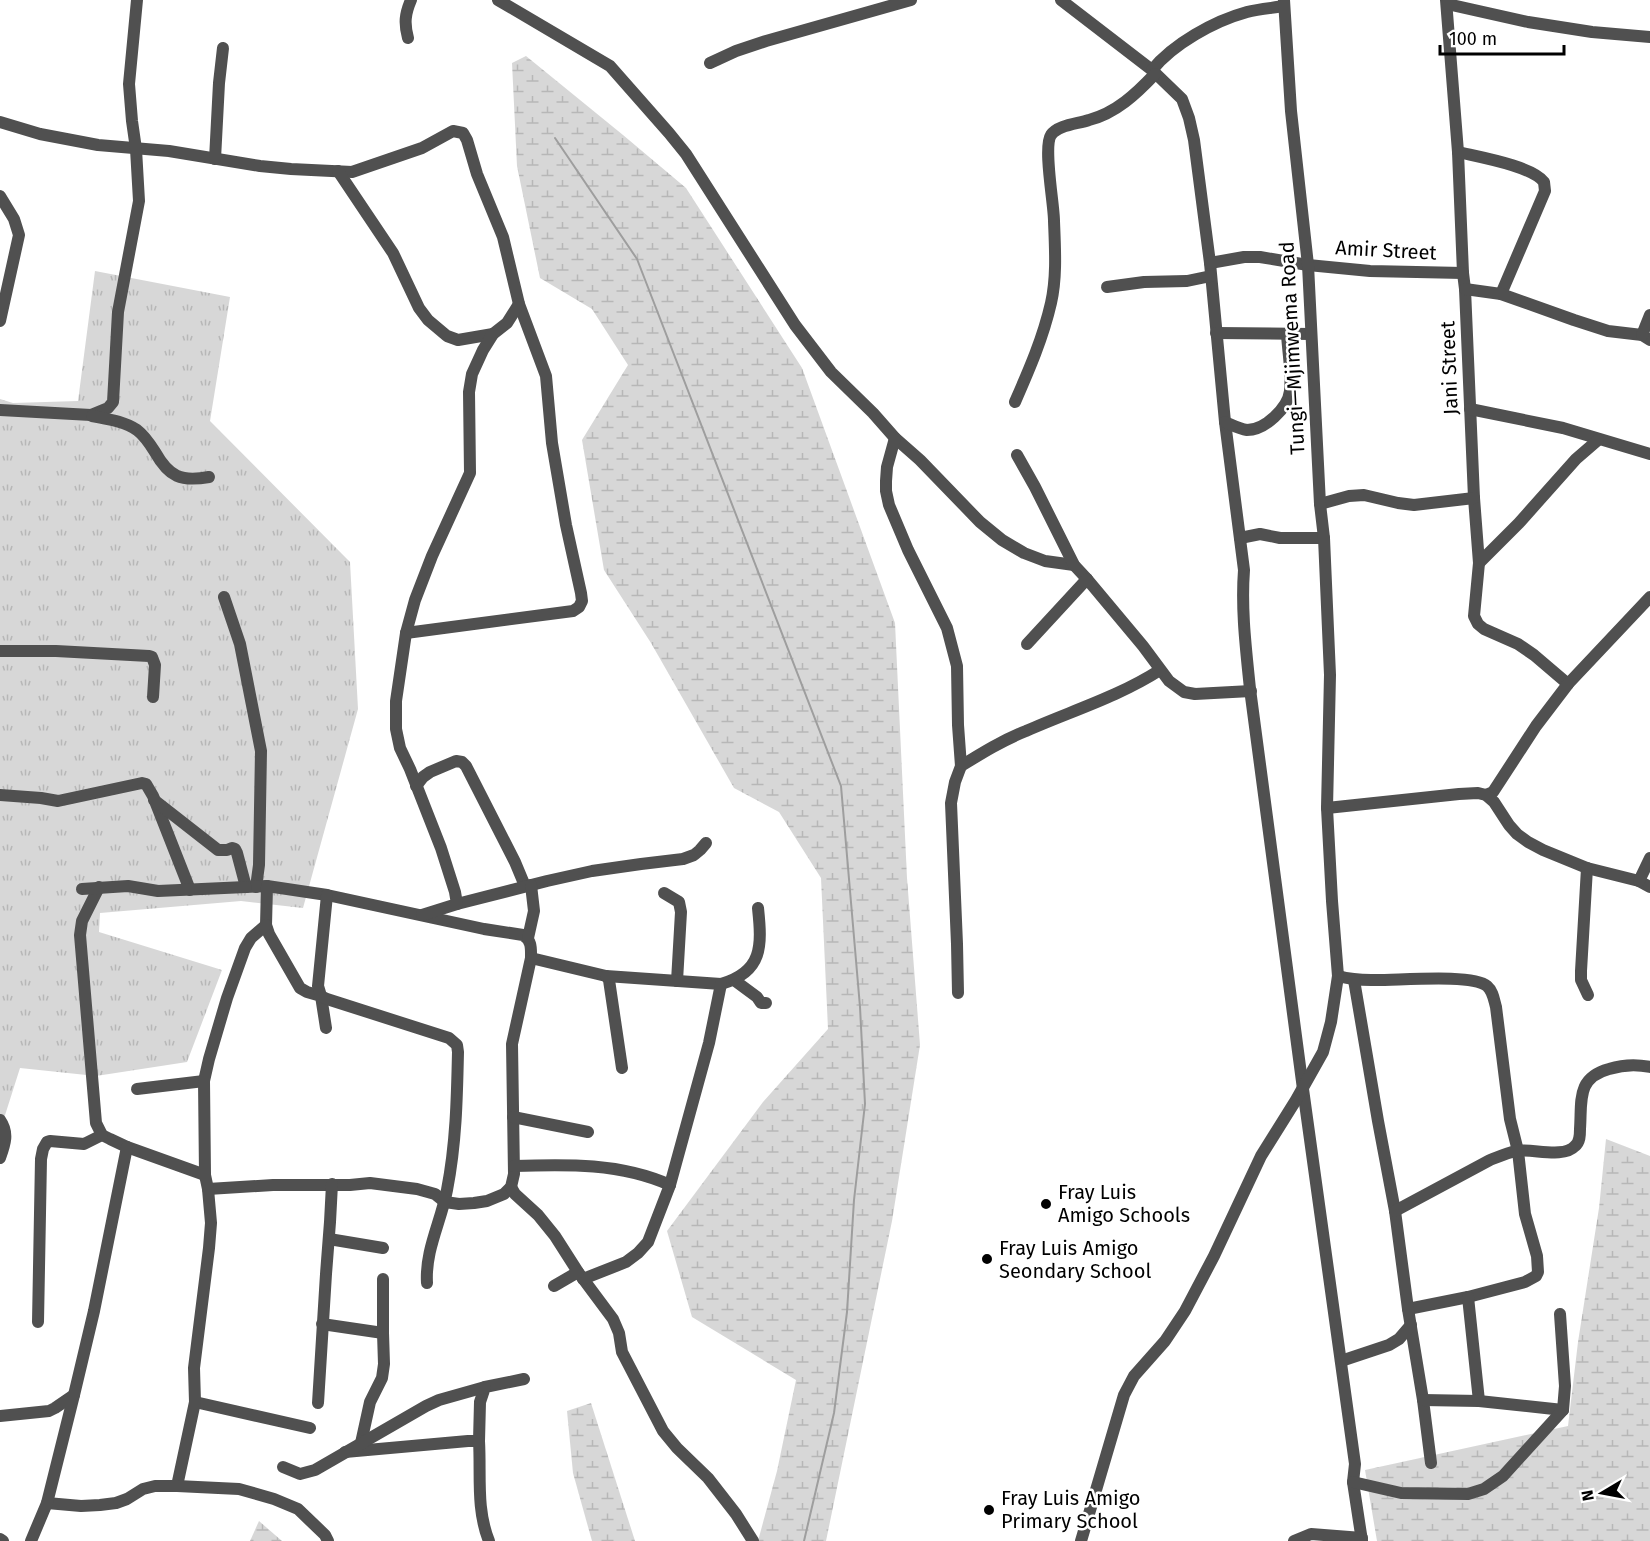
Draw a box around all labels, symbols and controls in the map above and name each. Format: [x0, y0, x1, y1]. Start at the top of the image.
scale bar [1440, 18, 1564, 56]
text: 100 m [1449, 28, 1497, 50]
street label: Amir Street [1335, 235, 1438, 265]
street label: Tungi—Mjimwema Road [1274, 241, 1310, 455]
street label: Jani Street [1435, 320, 1463, 415]
place label: Fray Luis Amigo Schools [1058, 1180, 1190, 1227]
marker: Fray Luis Amigo Schools [1039, 1197, 1053, 1211]
place label: Fray Luis Amigo Seondary School [999, 1236, 1151, 1283]
marker: Fray Luis Amigo Seondary School [980, 1252, 994, 1266]
north arrow [1572, 1463, 1632, 1523]
place label: Fray Luis Amigo Primary School [1001, 1486, 1140, 1533]
text: N [1577, 1489, 1598, 1502]
marker: Fray Luis Amigo Primary School [982, 1503, 996, 1517]

